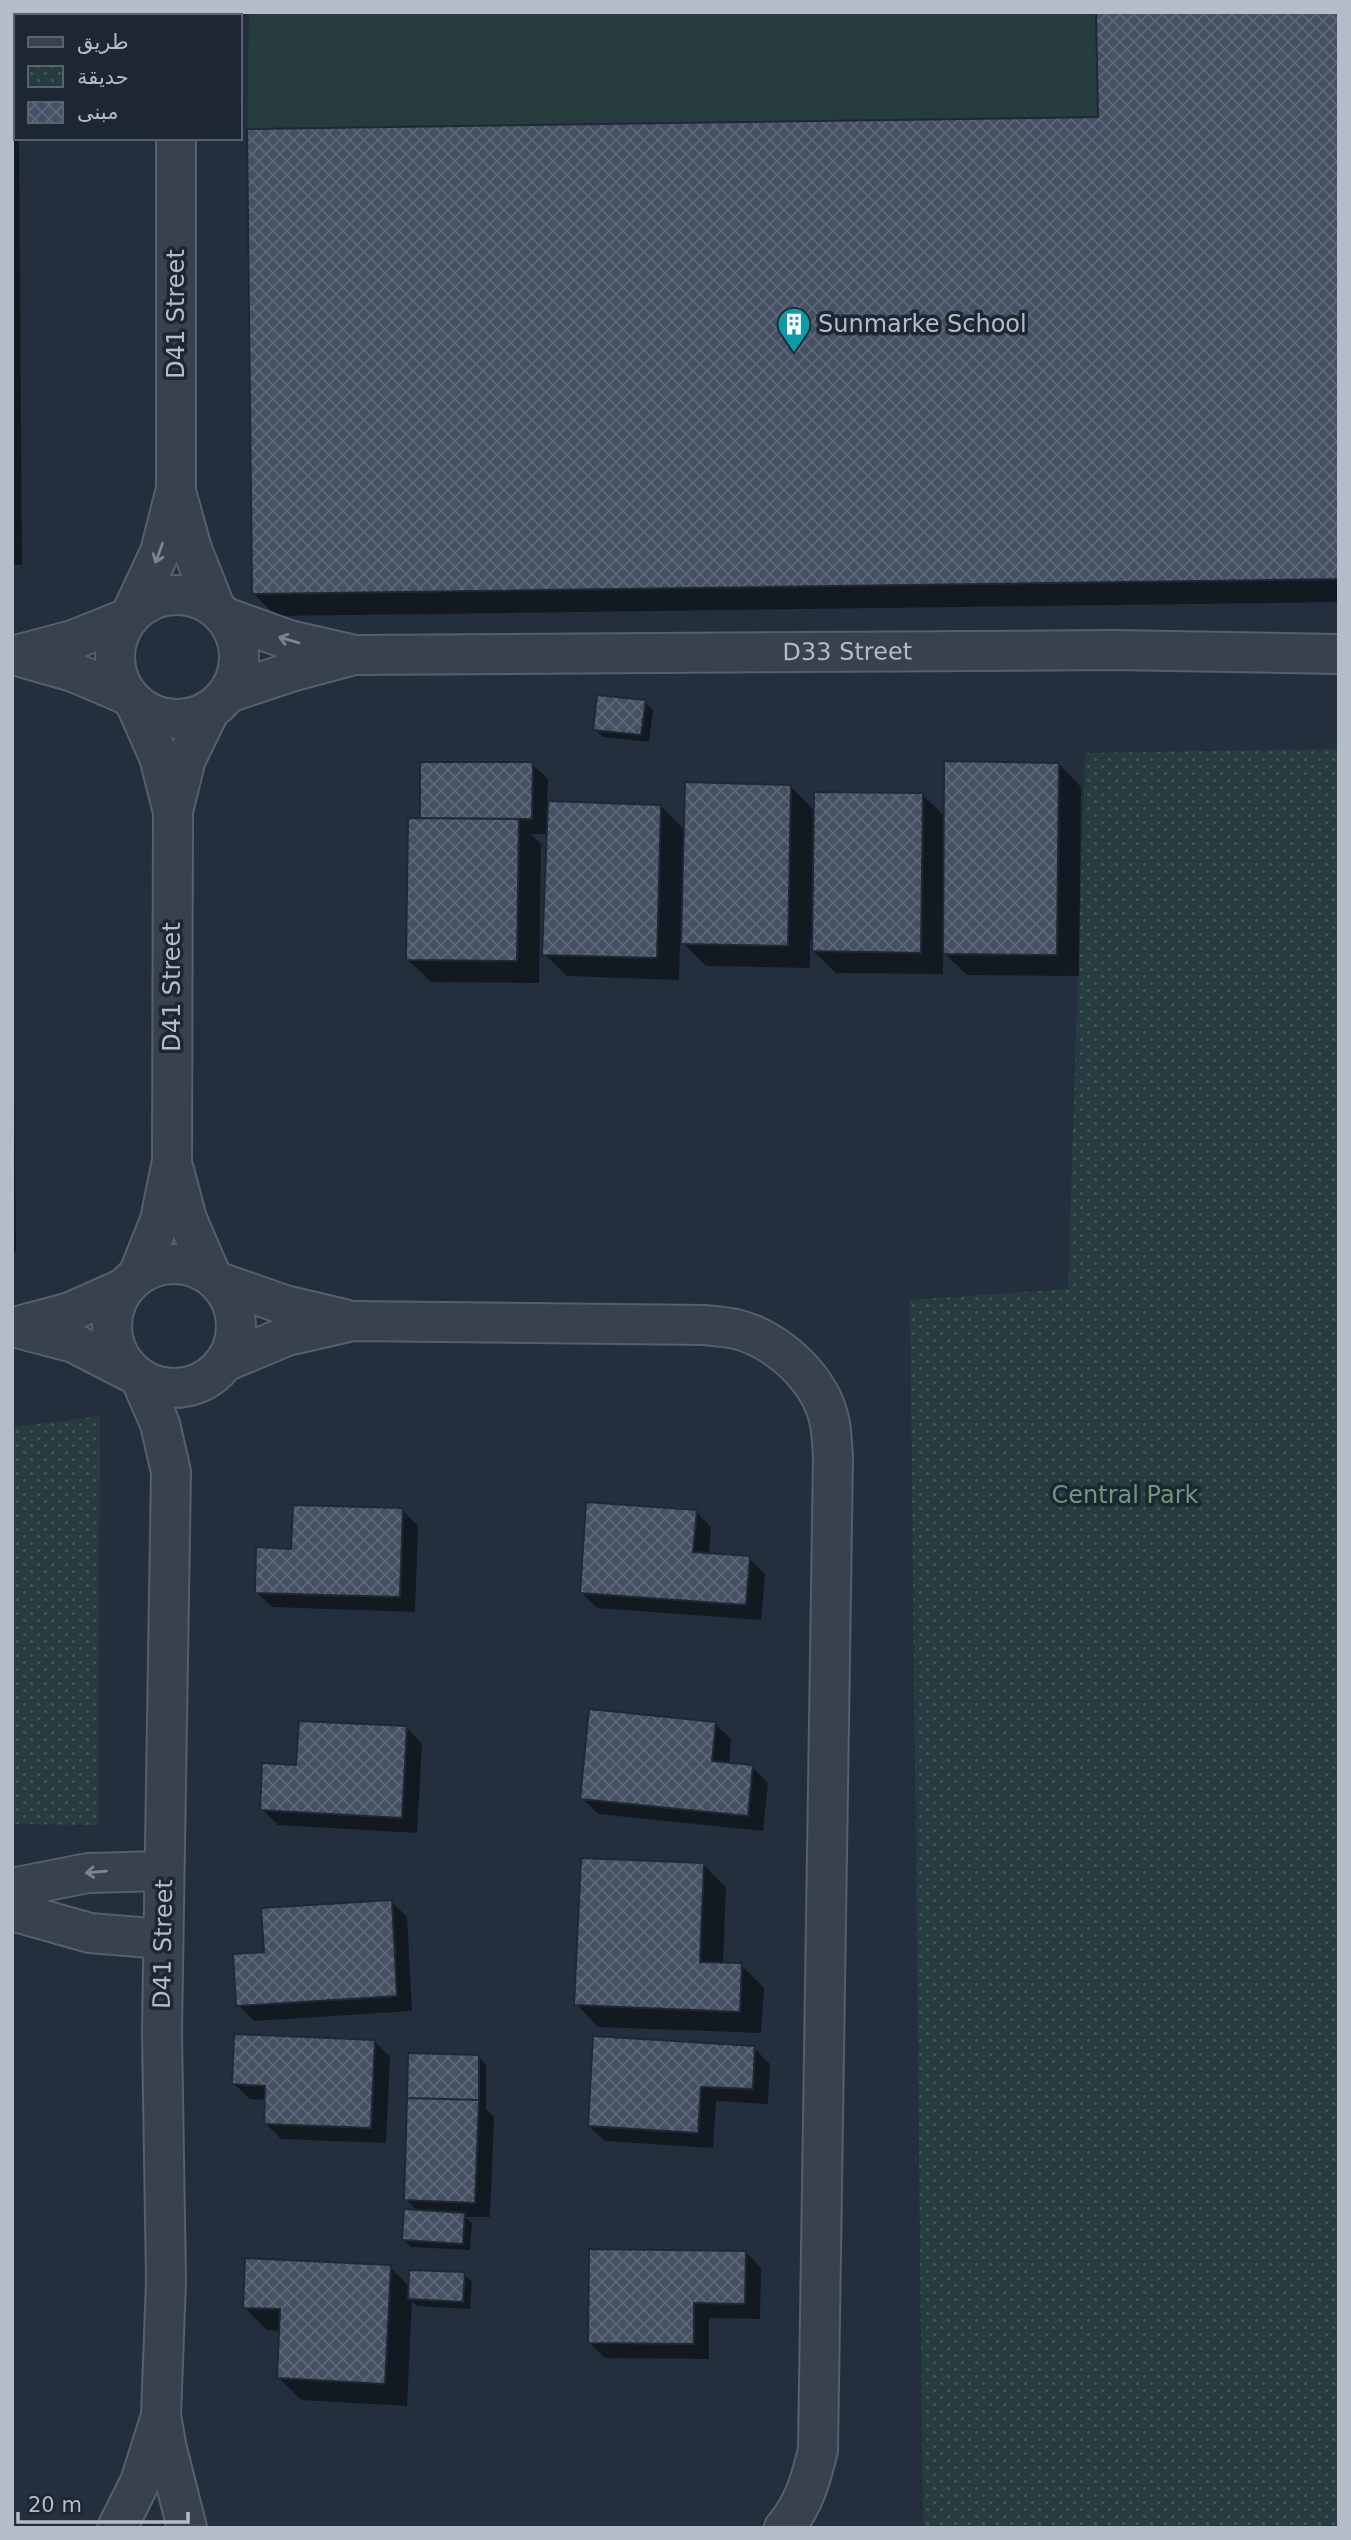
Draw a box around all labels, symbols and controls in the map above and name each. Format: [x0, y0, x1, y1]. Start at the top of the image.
legend [14, 14, 242, 140]
text: طريق [77, 30, 129, 54]
text: حديقة [77, 65, 129, 89]
text: مبنى [77, 100, 118, 124]
street label: D41 Street [162, 249, 190, 379]
building icon: Sunmarke School [775, 305, 813, 354]
place label: Sunmarke School [818, 310, 1027, 338]
one-way arrow [152, 541, 164, 563]
one-way arrow [278, 632, 300, 645]
street label: D33 Street [782, 637, 912, 666]
street label: D41 Street [158, 922, 186, 1052]
park label: Central Park [1052, 1481, 1199, 1509]
one-way arrow [85, 1866, 108, 1879]
street label: D41 Street [148, 1879, 178, 2009]
scale bar [18, 2480, 187, 2524]
text: 20 m [28, 2493, 82, 2517]

